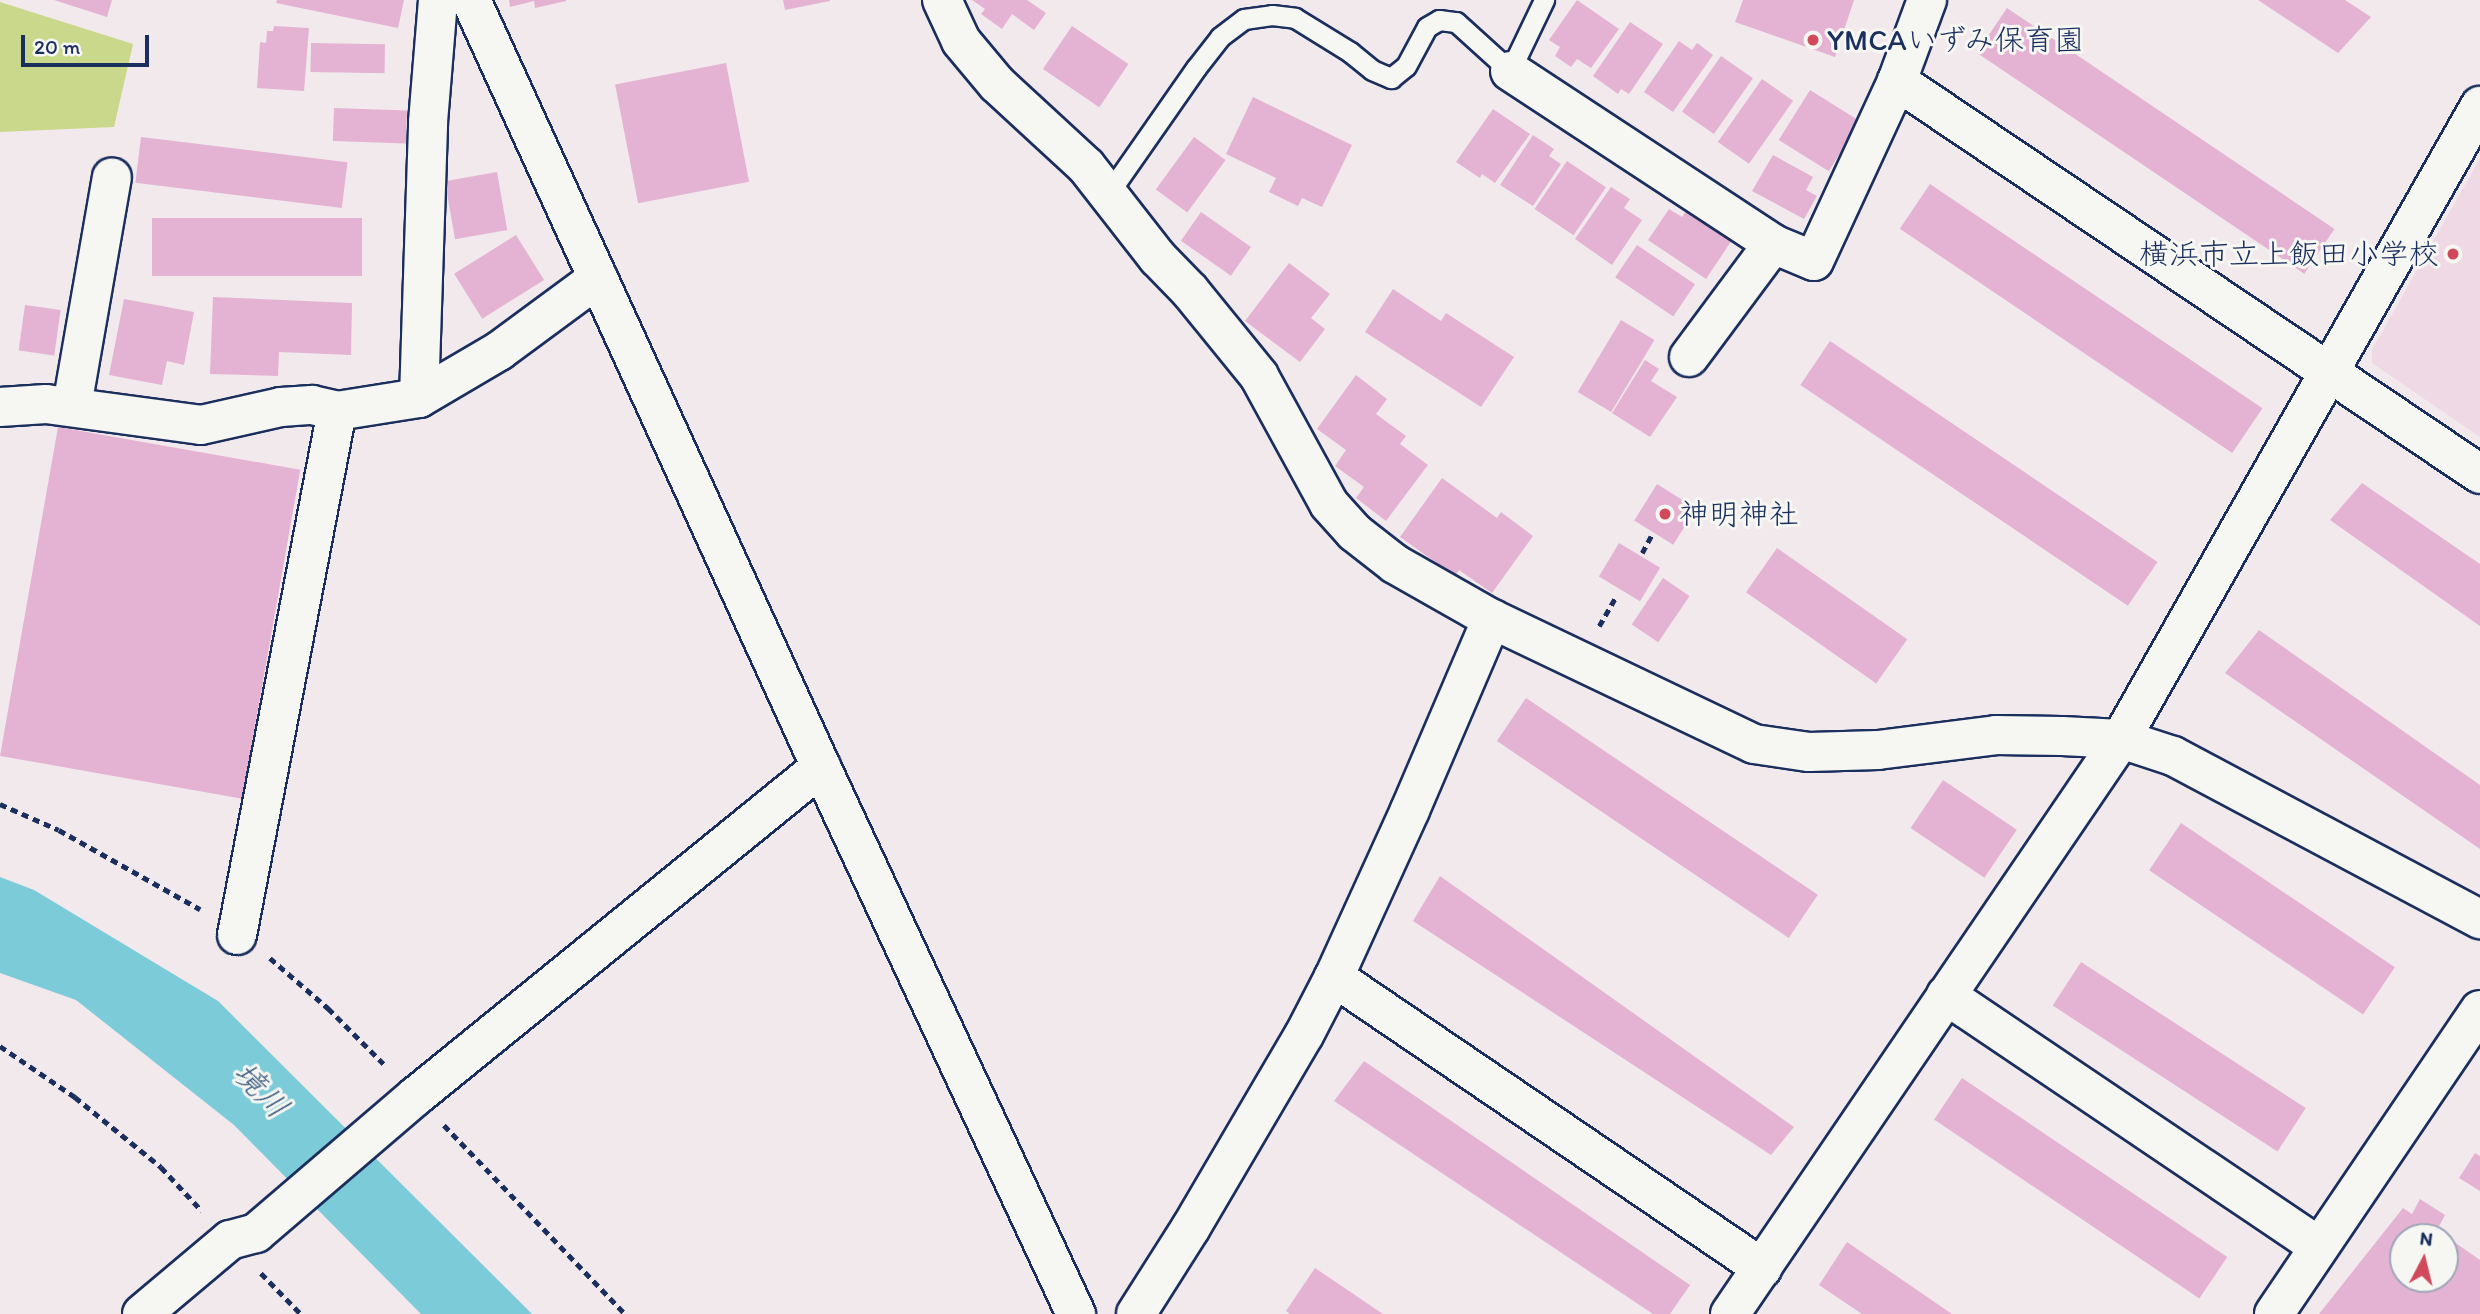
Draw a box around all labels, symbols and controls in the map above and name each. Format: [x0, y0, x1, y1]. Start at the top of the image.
scale bar [24, 21, 152, 65]
place label: YMCAいずみ保育園 [1827, 22, 2087, 58]
marker: YMCAいずみ保育園 [1805, 32, 1821, 48]
text: 20 m [34, 34, 80, 59]
place label: 横浜市立上飯田小学校 [2139, 236, 2439, 272]
marker: 横浜市立上飯田小学校 [2445, 246, 2461, 262]
place label: 神明神社 [1679, 496, 1799, 532]
marker: 神明神社 [1657, 506, 1673, 522]
water label: 境川 [225, 1054, 297, 1126]
north arrow [2389, 1223, 2459, 1293]
text: N [2419, 1226, 2434, 1251]

